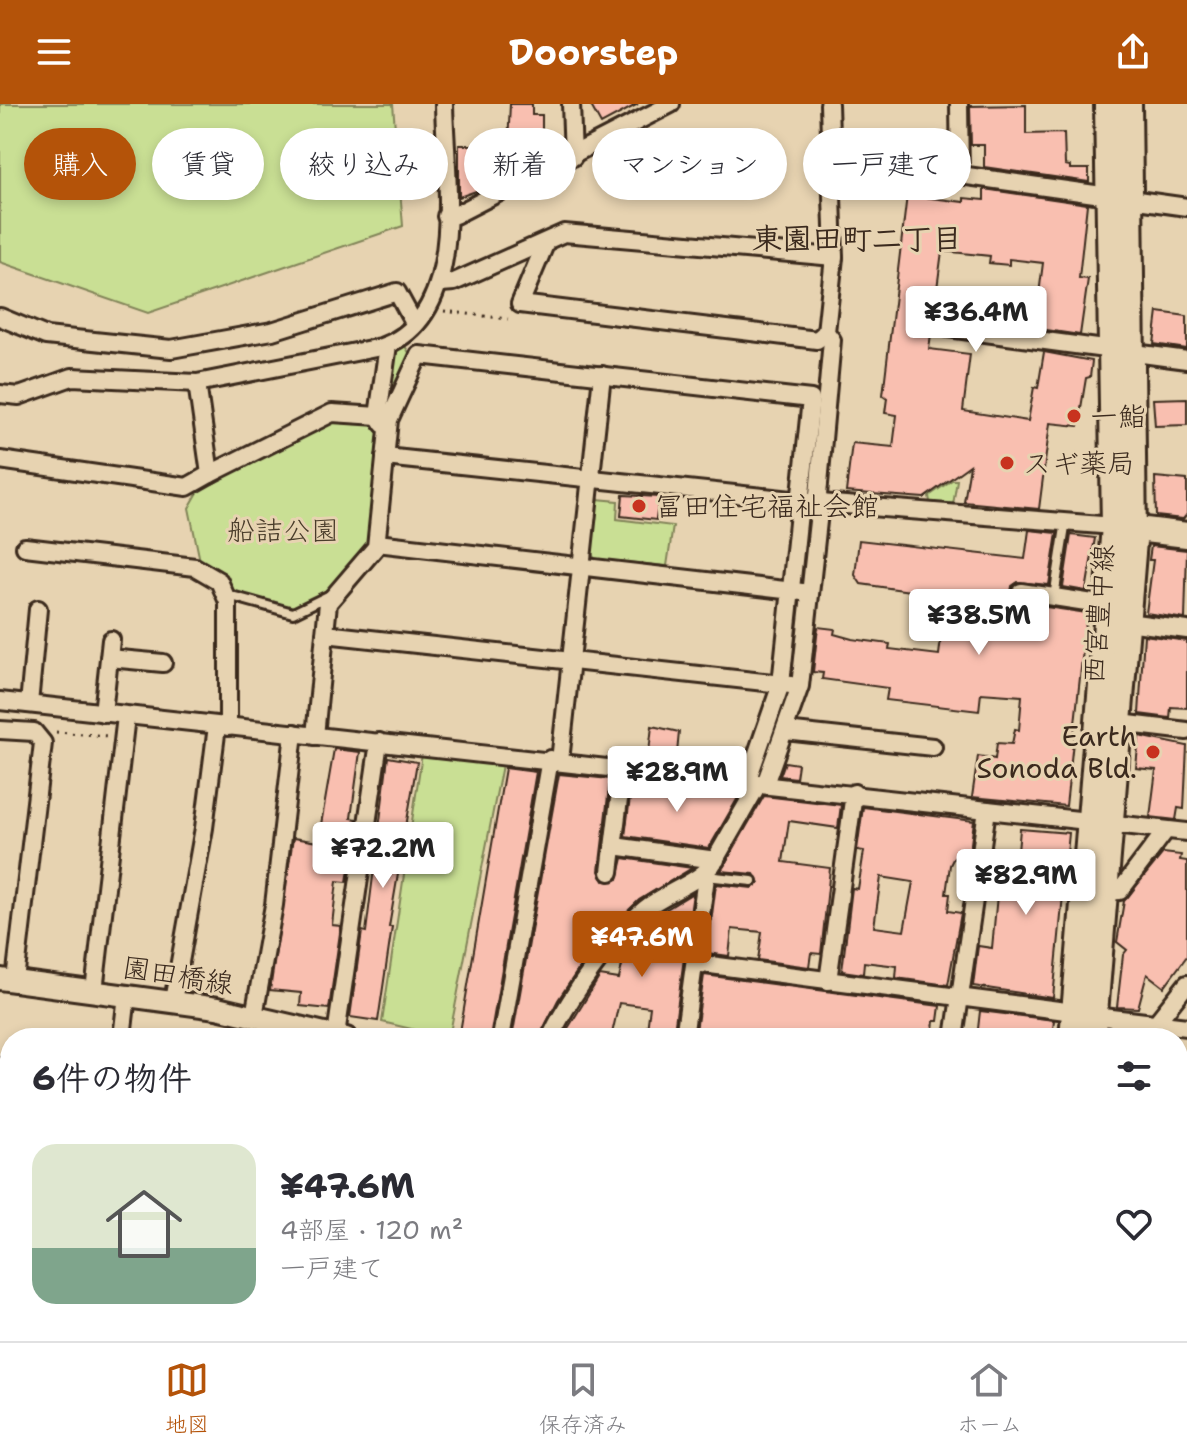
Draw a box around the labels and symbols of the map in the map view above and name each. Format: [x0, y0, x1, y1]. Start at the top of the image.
district label: 東園田町二丁目 [752, 218, 962, 259]
pin: ¥36.4M [911, 286, 1041, 354]
place label: 一鮨 [1090, 397, 1146, 435]
marker: 一鮨 [1065, 407, 1083, 425]
place label: スギ薬局 [1023, 444, 1135, 482]
marker: スギ薬局 [998, 454, 1016, 472]
place label: 冨田住宅福祉会館 [655, 487, 879, 525]
marker: 冨田住宅福祉会館 [630, 497, 648, 515]
park label: 船詰公園 [227, 511, 339, 549]
street label: 西宮豊中線 [1074, 543, 1122, 685]
pin: ¥38.5M [914, 589, 1044, 657]
place label: Earth Sonoda Bld. [976, 717, 1137, 787]
marker: Earth Sonoda Bld. [1144, 743, 1162, 761]
pin: ¥28.9M [612, 746, 742, 814]
pin: ¥72.2M [318, 822, 448, 890]
pin: ¥82.9M [961, 849, 1091, 917]
pin: ¥47.6M [577, 911, 707, 979]
street label: 園田橋線 [120, 947, 236, 1003]

